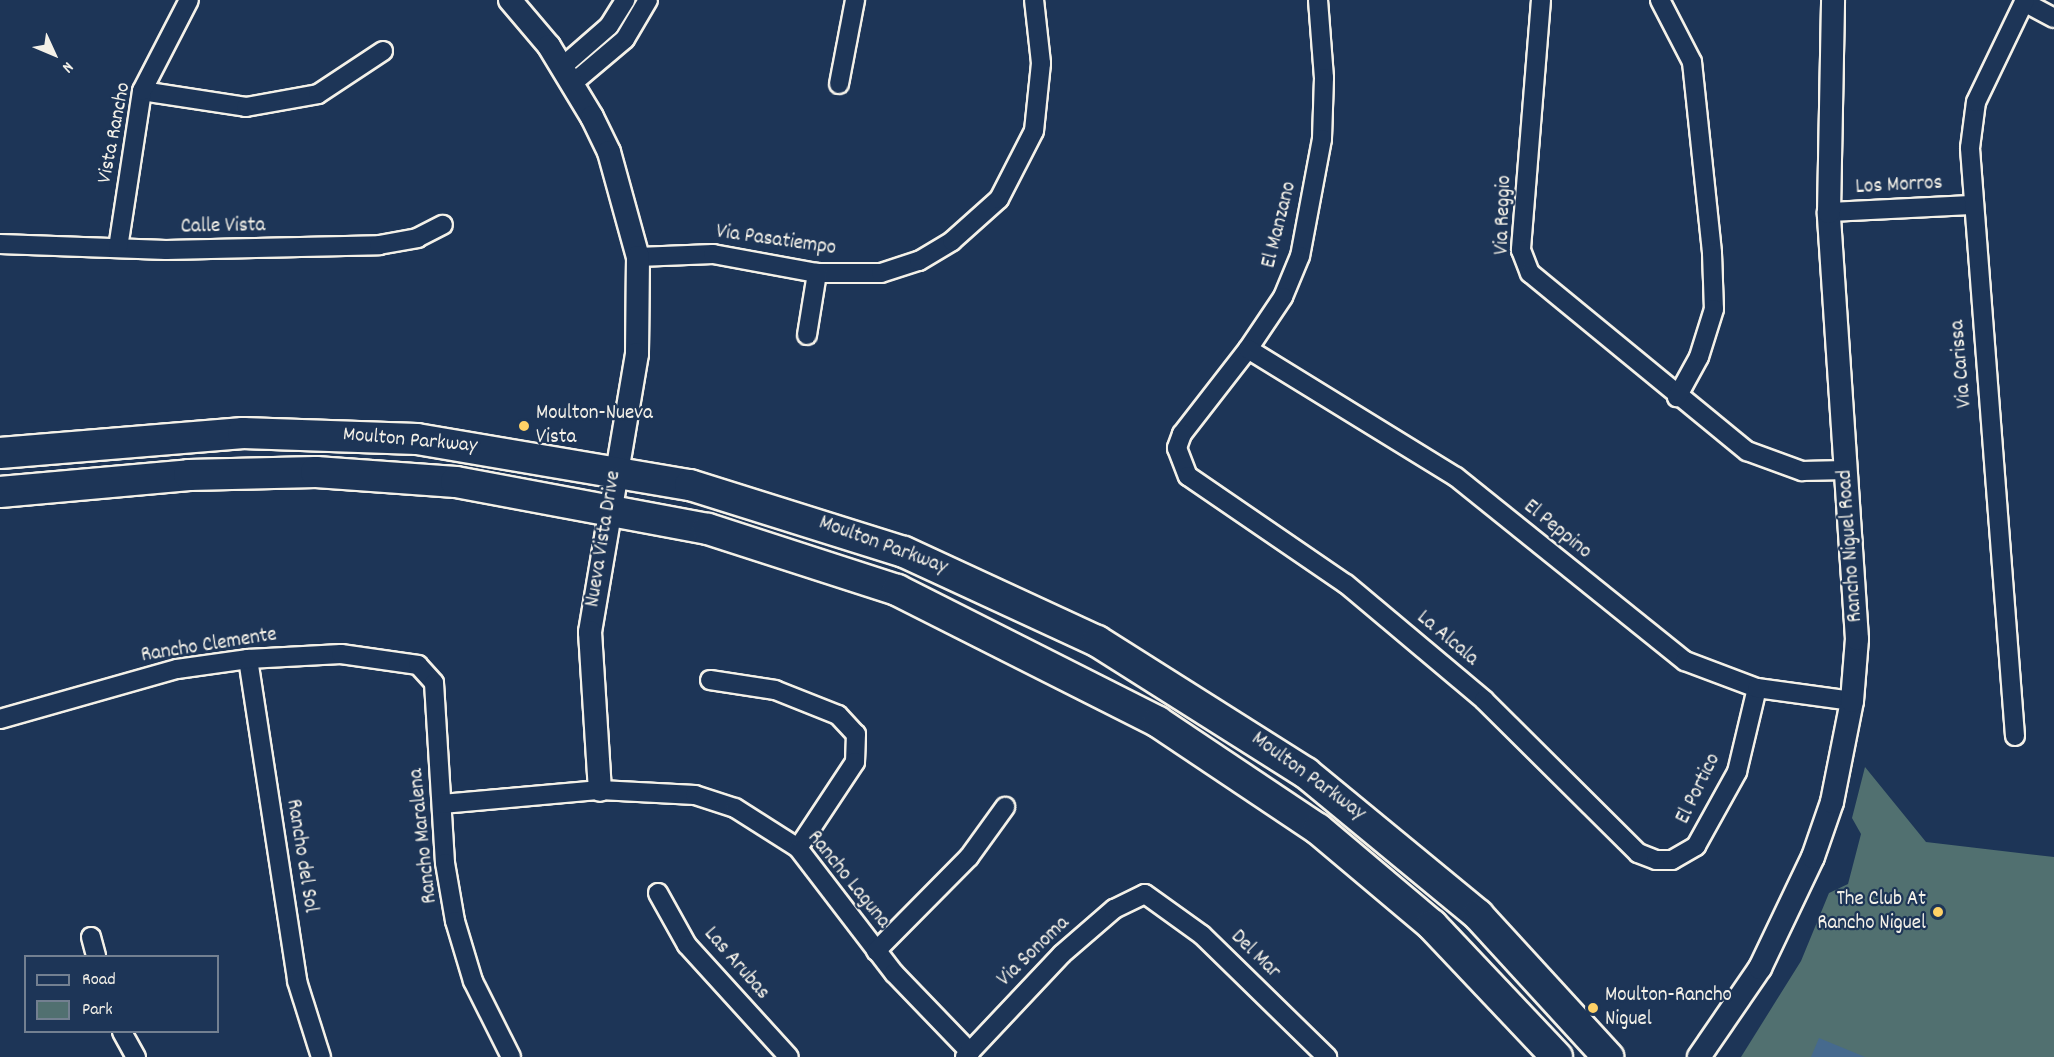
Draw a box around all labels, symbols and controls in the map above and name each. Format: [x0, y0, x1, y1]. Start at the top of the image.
north arrow [24, 24, 84, 84]
text: N [56, 56, 78, 78]
street label: Vista Rancho [93, 80, 137, 186]
street label: Los Morros [1855, 171, 1943, 201]
street label: Via Reggio [1490, 175, 1518, 255]
street label: El Manzano [1257, 179, 1303, 271]
street label: Calle Vista [180, 214, 266, 240]
street label: Via Pasatiempo [714, 220, 838, 262]
street label: Via Carissa [1946, 319, 1978, 409]
place label: Moulton-Nueva Vista [536, 401, 653, 451]
marker: Moulton-Nueva Vista [517, 419, 531, 433]
street label: Moulton Parkway [342, 423, 478, 459]
street label: Nueva Vista Drive [581, 469, 627, 609]
street label: Rancho Niguel Road [1833, 469, 1869, 623]
street label: El Peppino [1518, 495, 1596, 565]
street label: Moulton Parkway [815, 511, 951, 581]
street label: La Alcala [1411, 606, 1483, 672]
street label: Rancho Clemente [139, 623, 279, 669]
street label: Moulton Parkway [1246, 727, 1370, 827]
street label: El Portico [1671, 750, 1727, 828]
street label: Rancho Maralena [404, 767, 444, 905]
street label: Rancho del Sol [280, 797, 322, 915]
street label: Rancho Laguna [801, 826, 895, 934]
place label: The Club At Rancho Niguel [1817, 887, 1926, 937]
marker: The Club At Rancho Niguel [1931, 905, 1945, 919]
street label: Via Sonoma [993, 911, 1075, 993]
street label: Las Arubas [698, 922, 774, 1006]
street label: Del Mar [1225, 925, 1285, 985]
legend [24, 955, 219, 1033]
text: Road [82, 968, 116, 993]
place label: Moulton-Rancho Niguel [1605, 983, 1732, 1033]
text: Park [82, 998, 113, 1023]
marker: Moulton-Rancho Niguel [1586, 1001, 1600, 1015]

